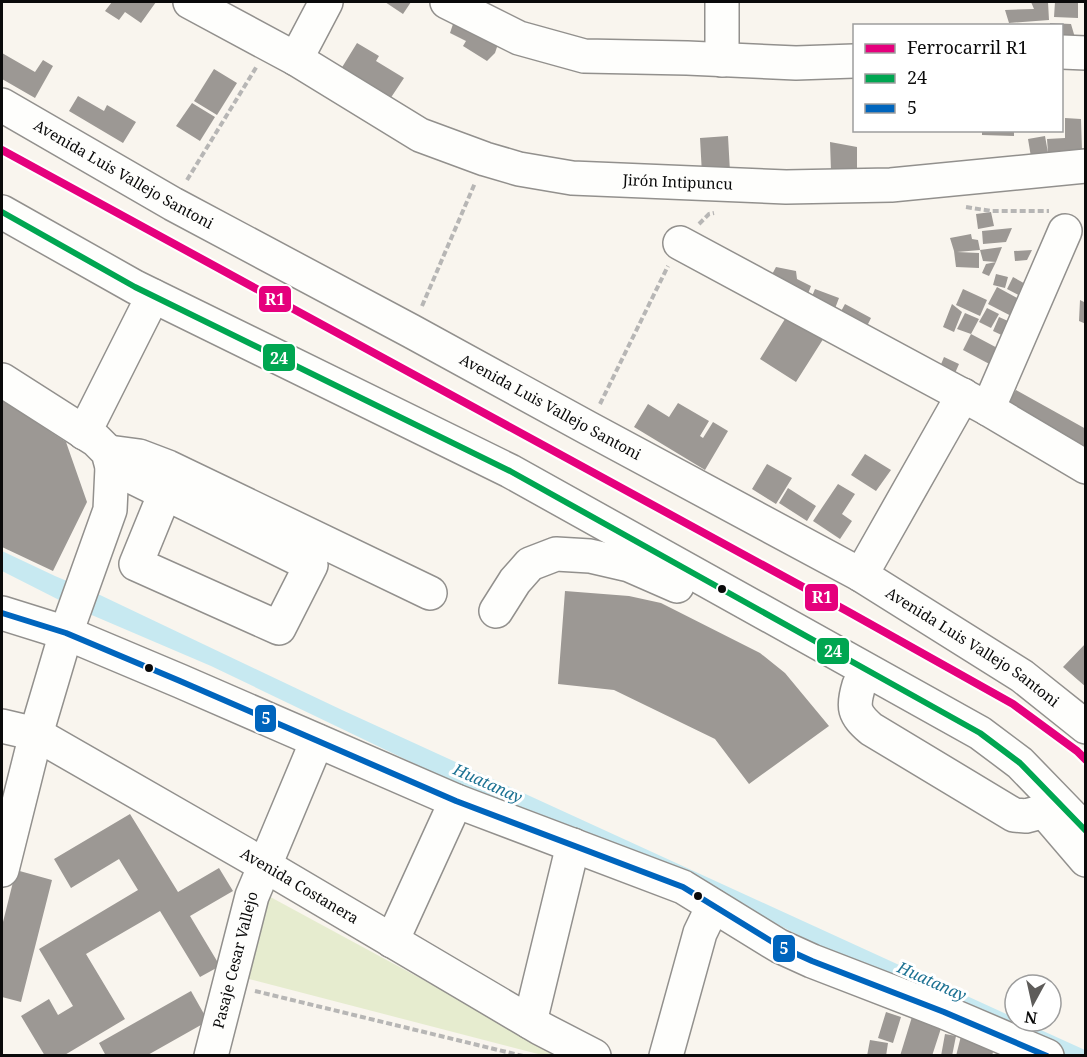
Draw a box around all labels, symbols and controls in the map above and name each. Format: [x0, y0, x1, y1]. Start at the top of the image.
legend [853, 24, 1063, 132]
text: Ferrocarril R1 [907, 35, 1028, 59]
text: 24 [907, 65, 927, 89]
text: 5 [907, 95, 917, 119]
street label: Avenida Luis Vallejo Santoni [30, 115, 217, 233]
street label: Jirón Intipuncu [621, 169, 734, 194]
line badge: R1 [258, 285, 292, 313]
text: R1 [265, 288, 285, 310]
line badge: 24 [262, 343, 296, 372]
text: 24 [270, 347, 288, 369]
street label: Avenida Luis Vallejo Santoni [456, 349, 645, 464]
street label: Avenida Luis Vallejo Santoni [882, 582, 1064, 711]
unlabelled marker [716, 583, 728, 595]
line badge: R1 [804, 583, 839, 612]
text: R1 [812, 586, 832, 608]
line badge: 24 [816, 637, 850, 665]
text: 24 [824, 640, 842, 662]
unlabelled marker [143, 662, 155, 674]
line badge: 5 [254, 704, 277, 733]
text: 5 [261, 707, 271, 729]
water label: Huatanay [449, 758, 526, 808]
street label: Avenida Costanera [237, 843, 363, 928]
street label: Pasaje Cesar Vallejo [207, 889, 262, 1031]
unlabelled marker [692, 890, 704, 902]
line badge: 5 [772, 934, 796, 963]
text: 5 [779, 937, 789, 959]
water label: Huatanay [893, 956, 970, 1006]
north arrow [1003, 973, 1063, 1033]
text: N [1023, 1006, 1039, 1030]

